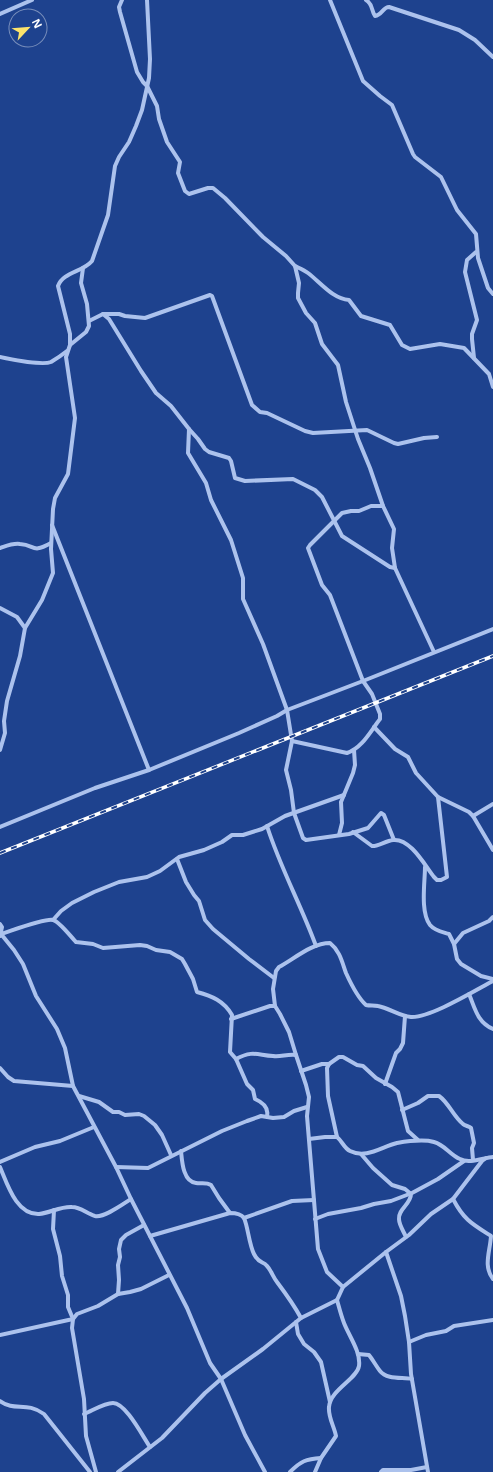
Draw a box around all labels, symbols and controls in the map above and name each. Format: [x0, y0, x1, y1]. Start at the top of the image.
north arrow [8, 8, 48, 48]
text: N [29, 16, 46, 31]

